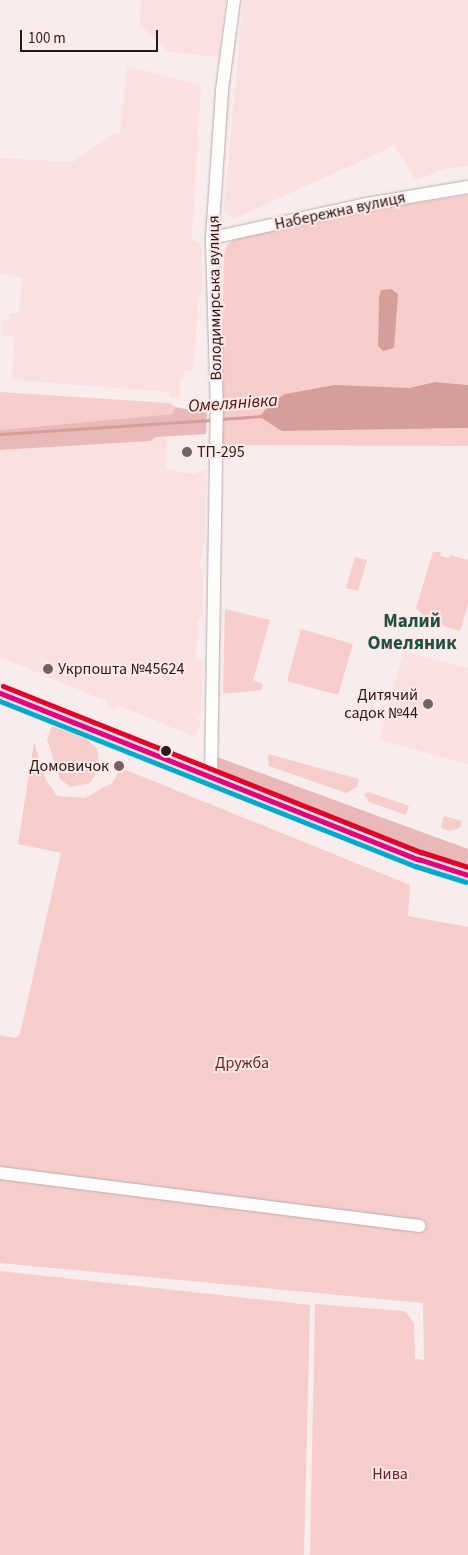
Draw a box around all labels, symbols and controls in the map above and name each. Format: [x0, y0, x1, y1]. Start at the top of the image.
scale bar [22, 20, 160, 52]
text: 100 m [28, 28, 66, 49]
street label: Набережна вулиця [273, 188, 407, 234]
street label: Володимирська вулиця [204, 215, 226, 381]
water label: Омелянівка [187, 390, 279, 418]
place label: ТП-295 [197, 442, 245, 462]
marker: ТП-295 [181, 446, 193, 458]
district label: Малий Омеляник [367, 611, 457, 655]
place label: Укрпошта №45624 [58, 659, 184, 679]
marker: Укрпошта №45624 [42, 663, 54, 675]
place label: Дитячий садок №44 [344, 685, 418, 723]
marker: Дитячий садок №44 [422, 698, 434, 710]
unlabelled marker [161, 746, 171, 756]
place label: Домовичок [29, 756, 109, 776]
marker: Домовичок [113, 760, 125, 772]
park label: Дружба [215, 1053, 269, 1073]
park label: Нива [372, 1464, 408, 1484]

